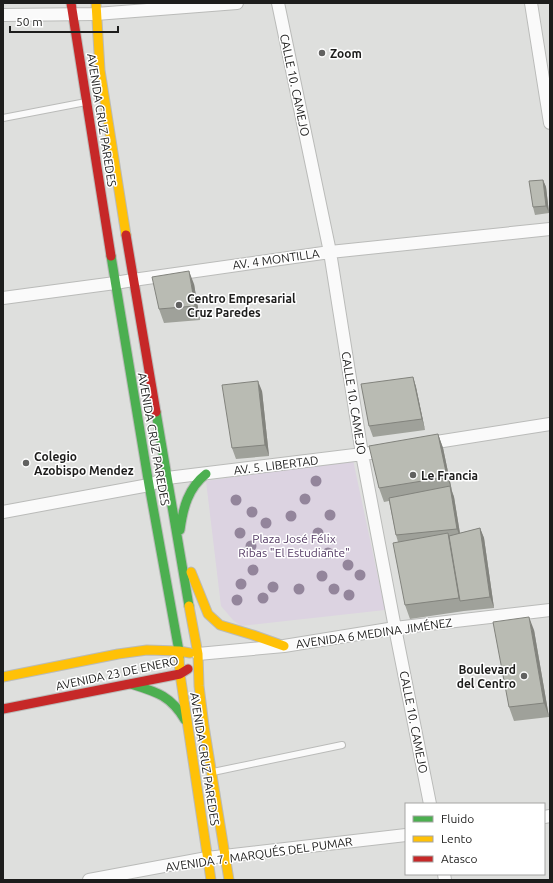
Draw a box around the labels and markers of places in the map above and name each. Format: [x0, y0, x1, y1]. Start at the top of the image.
place label: Zoom [330, 47, 362, 60]
marker: Zoom [317, 48, 327, 58]
place label: Centro Empresarial Cruz Paredes [187, 292, 296, 319]
marker: Centro Empresarial Cruz Paredes [174, 300, 184, 310]
place label: Colegio Azobispo Mendez [34, 450, 134, 477]
marker: Colegio Azobispo Mendez [21, 458, 31, 468]
place label: Le Francia [421, 469, 478, 482]
marker: Le Francia [408, 470, 418, 480]
place label: Boulevard del Centro [457, 663, 516, 690]
marker: Boulevard del Centro [519, 671, 529, 681]

